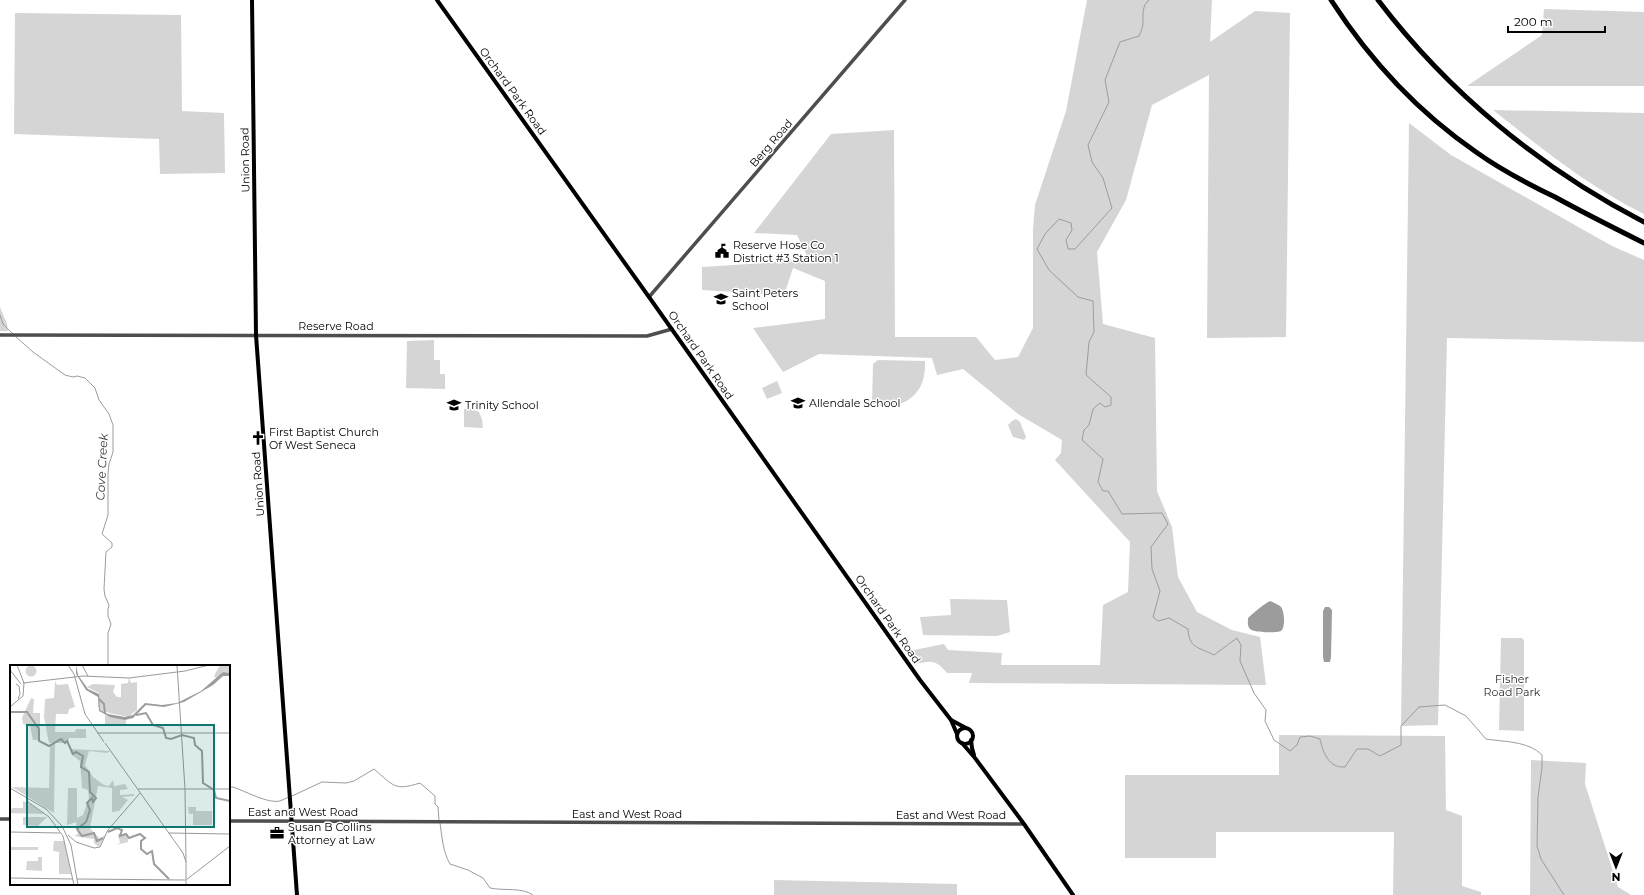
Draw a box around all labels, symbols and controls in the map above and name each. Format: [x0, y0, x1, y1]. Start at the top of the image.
scale bar [1508, 8, 1605, 34]
text: 200 m [1514, 14, 1553, 29]
street label: Orchard Park Road [477, 44, 549, 138]
street label: Berg Road [747, 116, 795, 170]
street label: Union Road [237, 127, 253, 193]
place label: Reserve Hose Co District #3 Station 1 [733, 238, 839, 265]
public building icon: Reserve Hose Co District #3 Station 1 [714, 243, 730, 259]
place label: Saint Peters School [732, 286, 799, 313]
school or university icon: Saint Peters School [713, 291, 729, 307]
street label: Orchard Park Road [665, 308, 737, 402]
street label: Reserve Road [298, 319, 374, 333]
school or university icon: Allendale School [790, 395, 806, 411]
place label: Allendale School [809, 396, 900, 410]
school or university icon: Trinity School [446, 397, 462, 413]
place label: Trinity School [465, 398, 539, 412]
place label: First Baptist Church Of West Seneca [269, 425, 379, 452]
church icon: First Baptist Church Of West Seneca [250, 430, 266, 446]
water label: Cove Creek [92, 432, 111, 501]
street label: Union Road [249, 451, 267, 517]
street label: Orchard Park Road [852, 572, 924, 666]
inset map [10, 665, 230, 885]
park label: Fisher Road Park [1484, 672, 1541, 699]
street label: East and West Road [248, 805, 358, 819]
street label: East and West Road [572, 807, 682, 821]
street label: East and West Road [896, 808, 1006, 822]
place label: Susan B Collins Attorney at Law [288, 820, 375, 847]
office icon: Susan B Collins Attorney at Law [269, 825, 285, 841]
north arrow [1596, 847, 1636, 887]
text: N [1612, 870, 1620, 884]

